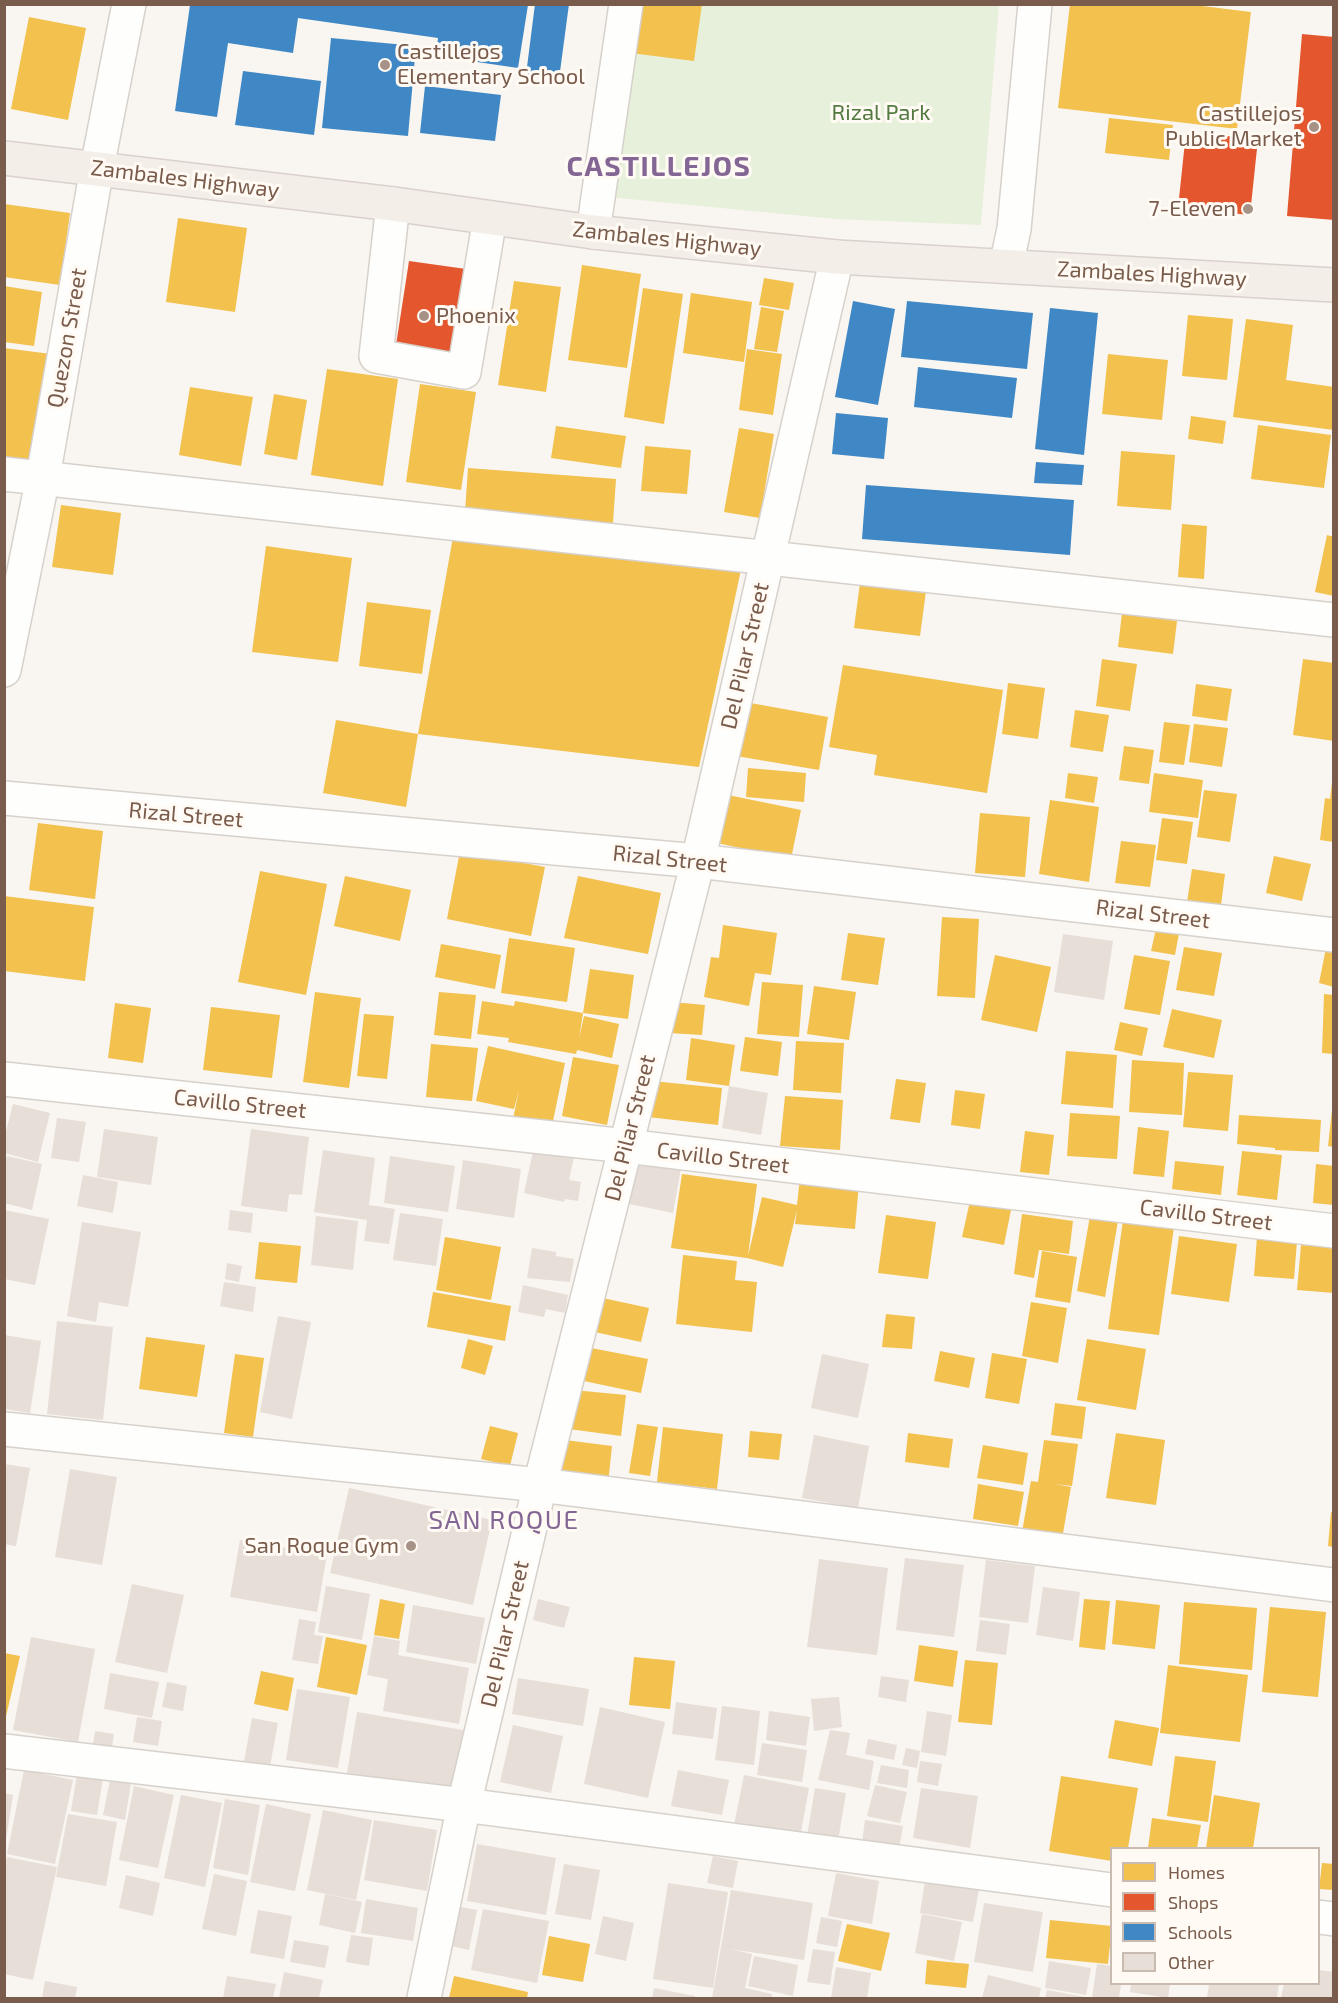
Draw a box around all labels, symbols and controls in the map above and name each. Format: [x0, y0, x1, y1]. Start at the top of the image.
place label: Castillejos Elementary School [397, 39, 585, 90]
marker: Castillejos Elementary School [378, 58, 392, 72]
park label: Rizal Park [832, 100, 930, 126]
place label: Castillejos Public Market [1165, 101, 1302, 152]
marker: Castillejos Public Market [1307, 120, 1321, 134]
district label: CASTILLEJOS [567, 150, 751, 184]
street label: Zambales Highway [89, 154, 281, 204]
place label: 7-Eleven [1149, 196, 1236, 222]
marker: 7-Eleven [1241, 202, 1255, 216]
street label: Zambales Highway [571, 216, 763, 262]
street label: Zambales Highway [1057, 256, 1247, 292]
street label: Quezon Street [42, 266, 92, 410]
place label: Phoenix [436, 303, 516, 329]
marker: Phoenix [417, 309, 431, 323]
street label: Del Pilar Street [715, 580, 775, 732]
street label: Rizal Street [128, 797, 244, 833]
street label: Rizal Street [611, 840, 729, 878]
street label: Rizal Street [1094, 894, 1212, 934]
street label: Del Pilar Street [599, 1052, 661, 1204]
street label: Cavillo Street [172, 1084, 308, 1124]
street label: Cavillo Street [655, 1137, 791, 1179]
street label: Cavillo Street [1138, 1194, 1274, 1236]
district label: SAN ROQUE [428, 1504, 580, 1536]
place label: San Roque Gym [244, 1533, 399, 1559]
marker: San Roque Gym [404, 1539, 418, 1553]
street label: Del Pilar Street [475, 1558, 535, 1710]
legend [1110, 1847, 1320, 1985]
text: Homes [1168, 1861, 1225, 1883]
text: Shops [1168, 1891, 1218, 1913]
text: Schools [1168, 1921, 1232, 1943]
text: Other [1168, 1951, 1214, 1973]

